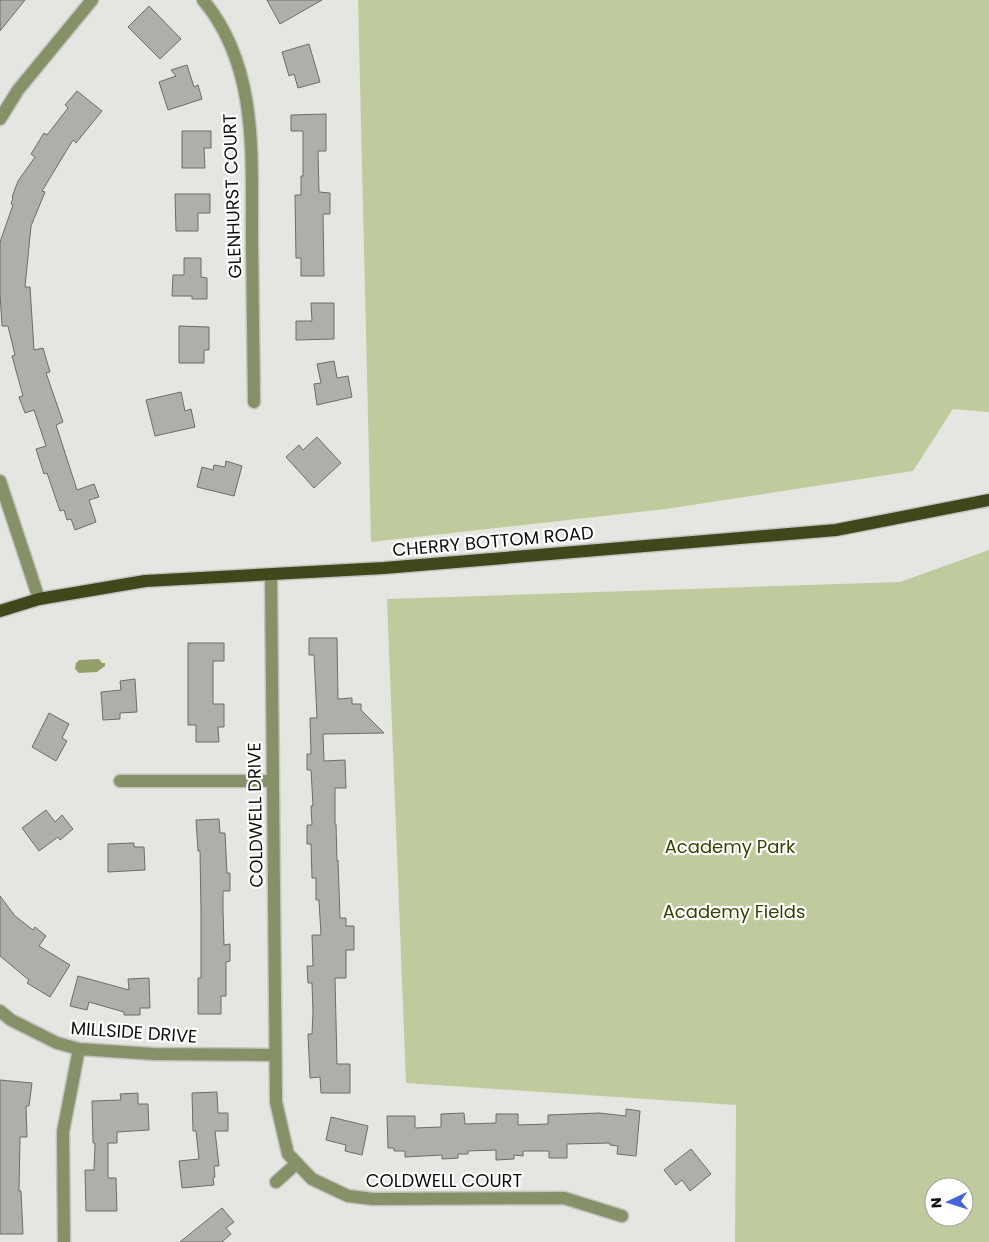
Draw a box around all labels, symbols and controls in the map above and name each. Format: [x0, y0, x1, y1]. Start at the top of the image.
street label: GLENHURST COURT [217, 113, 247, 279]
street label: CHERRY BOTTOM ROAD [391, 520, 595, 562]
street label: COLDWELL DRIVE [241, 742, 269, 888]
park label: Academy Park [665, 834, 796, 859]
park label: Academy Fields [663, 899, 805, 924]
street label: MILLSIDE DRIVE [70, 1015, 198, 1049]
street label: COLDWELL COURT [366, 1168, 523, 1193]
north arrow [924, 1177, 974, 1227]
text: N [926, 1197, 946, 1209]

